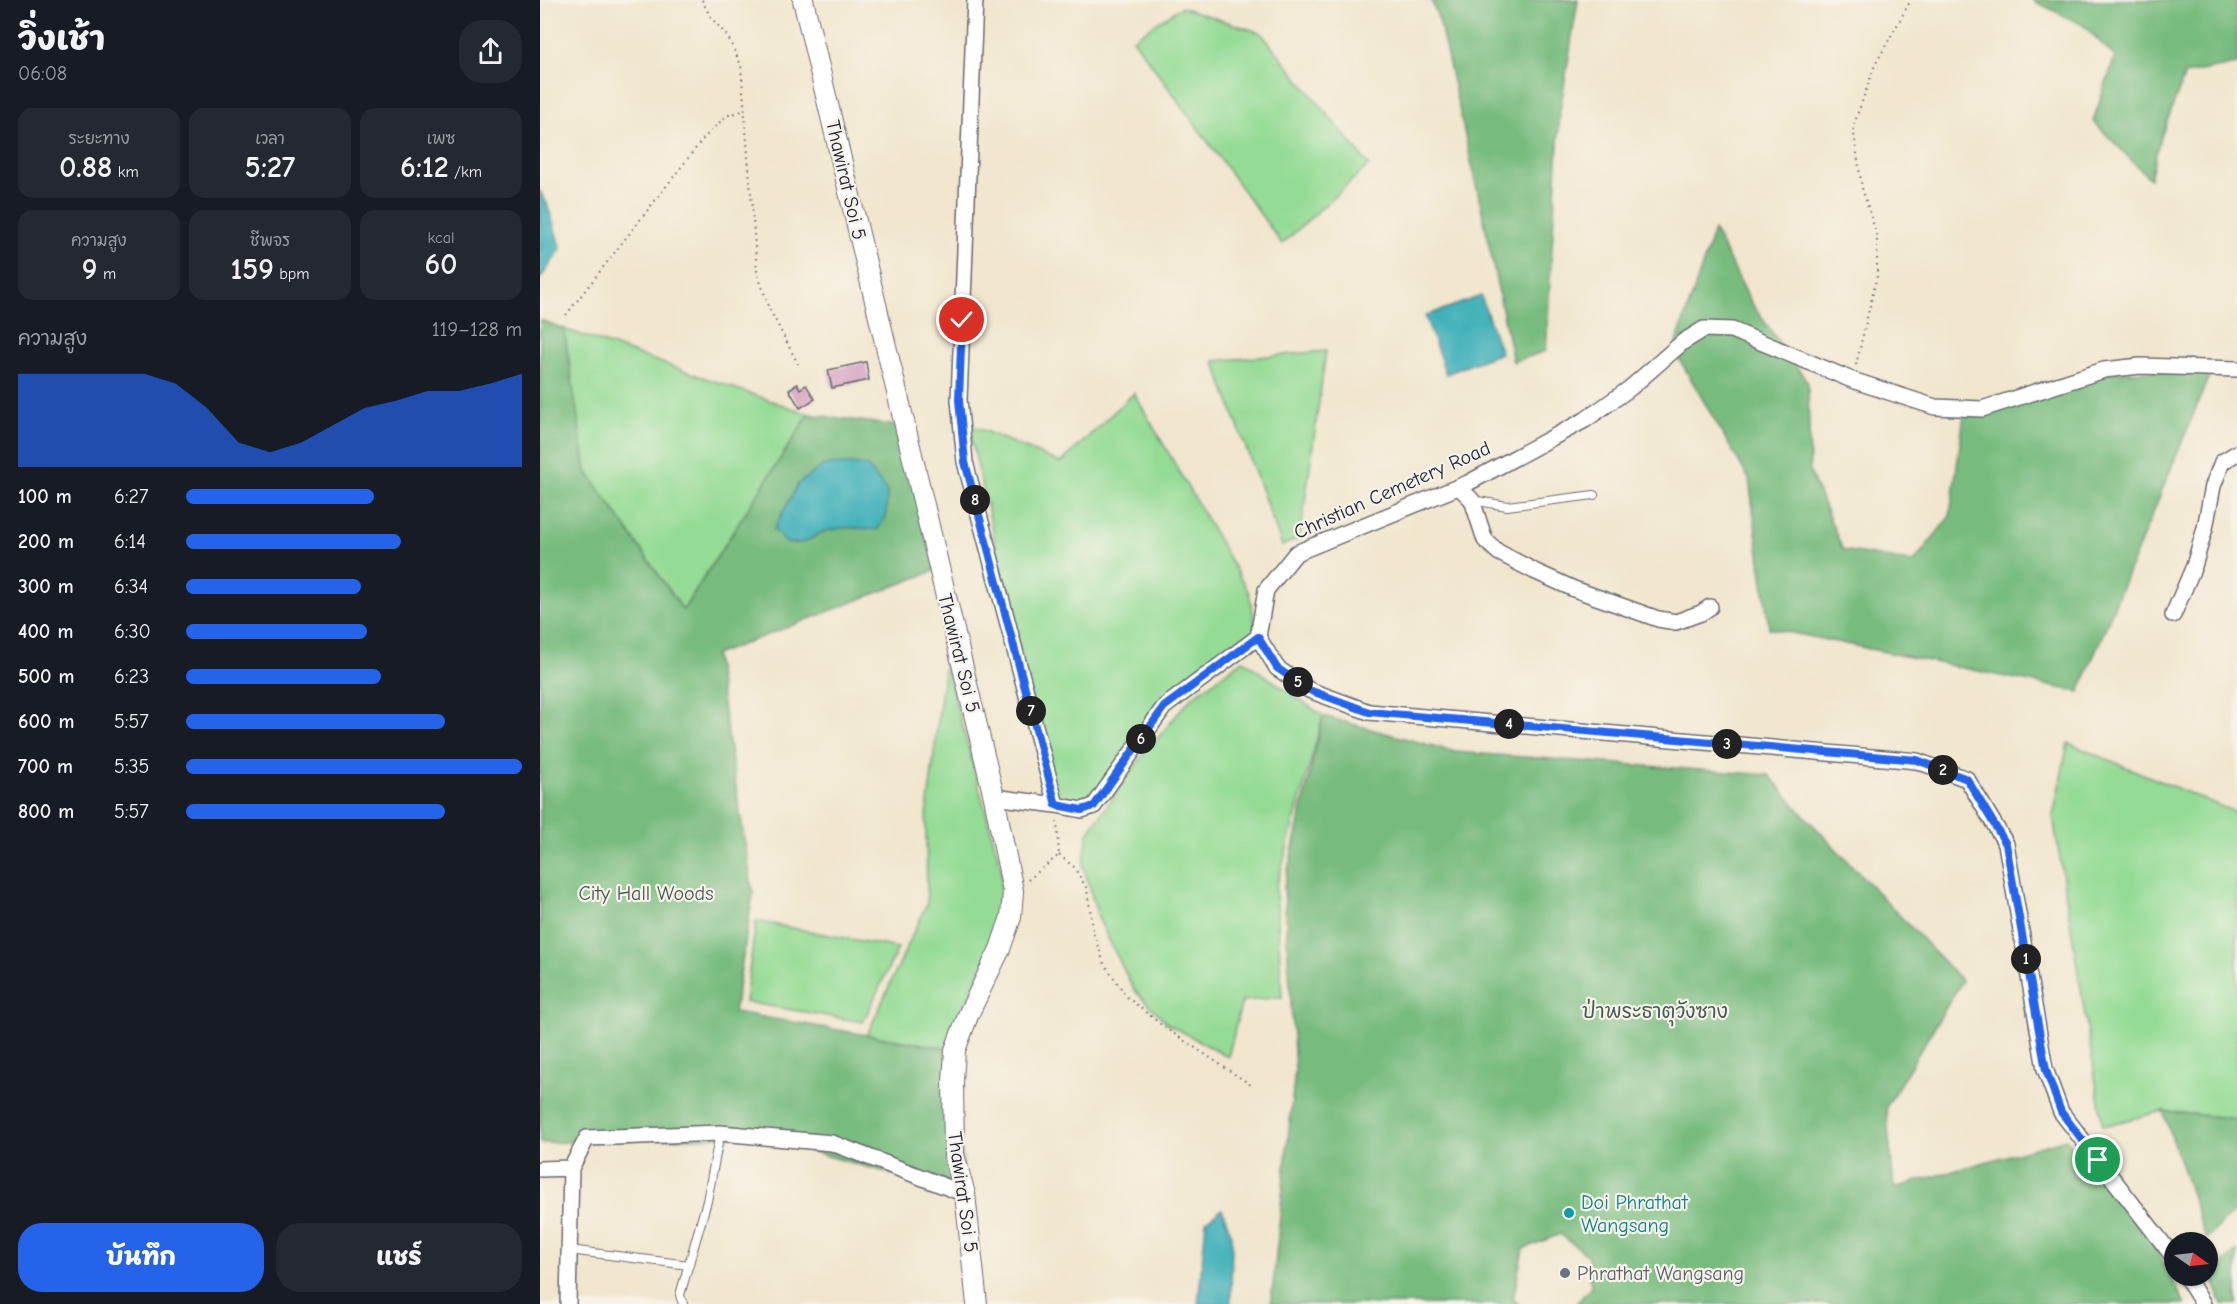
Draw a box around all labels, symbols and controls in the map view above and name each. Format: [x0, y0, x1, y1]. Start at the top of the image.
text: วิ่งเช้า [18, 20, 105, 58]
button: share [459, 20, 522, 83]
text: 06:08 [18, 62, 67, 85]
street label: Thawirat Soi 5 [821, 118, 871, 242]
text: ระยะทาง [68, 130, 130, 148]
text: เวลา [255, 130, 285, 148]
text: เพซ [427, 130, 455, 148]
text: 0.88 [59, 150, 112, 185]
text: 5:27 [245, 150, 295, 185]
text: 6:12 [400, 150, 449, 185]
text: km [112, 163, 139, 181]
text: /km [449, 163, 482, 181]
text: kcal [428, 229, 454, 247]
text: ความสูง [71, 232, 127, 250]
text: ชีพจร [250, 232, 290, 250]
text: 60 [425, 247, 457, 282]
text: 9 [82, 252, 98, 287]
text: 159 [230, 252, 274, 287]
text: m [98, 265, 116, 283]
text: bpm [274, 265, 310, 283]
pin [936, 294, 987, 345]
icon: check [945, 303, 978, 336]
text: 119–128 m [432, 318, 522, 341]
text: ความสูง [18, 327, 87, 350]
street label: Christian Cemetery Road [1290, 436, 1494, 544]
text: 100 m [18, 485, 72, 508]
text: 6:27 [114, 485, 148, 508]
pin: 8 [960, 485, 990, 515]
text: 8 [971, 491, 979, 509]
text: 200 m [18, 530, 74, 553]
text: 6:14 [114, 530, 146, 553]
text: 300 m [18, 575, 74, 598]
text: 6:34 [114, 575, 148, 598]
street label: Thawirat Soi 5 [933, 591, 985, 715]
text: 400 m [18, 620, 73, 643]
text: 6:30 [114, 620, 151, 643]
text: 500 m [18, 665, 75, 688]
text: 6:23 [114, 665, 149, 688]
pin: 5 [1283, 667, 1313, 697]
text: 5 [1294, 673, 1302, 691]
pin: 7 [1016, 696, 1046, 726]
text: 7 [1027, 702, 1035, 720]
pin: 4 [1494, 709, 1524, 739]
text: 600 m [18, 710, 74, 733]
text: 5:57 [114, 710, 149, 733]
text: 4 [1505, 715, 1513, 733]
pin: 6 [1126, 724, 1156, 754]
pin: 3 [1712, 729, 1742, 759]
text: 6 [1137, 730, 1145, 748]
text: 3 [1723, 735, 1731, 753]
text: 700 m [18, 755, 73, 778]
text: 5:35 [114, 755, 149, 778]
pin: 2 [1928, 755, 1958, 785]
text: 2 [1939, 761, 1947, 779]
text: 800 m [18, 800, 74, 823]
text: 5:57 [114, 800, 149, 823]
park label: City Hall Woods [579, 882, 714, 905]
pin: 1 [2011, 944, 2041, 974]
text: 1 [2023, 950, 2029, 968]
park label: ป่าพระธาตุวังซาง [1582, 998, 1728, 1027]
street label: Thawirat Soi 5 [943, 1130, 983, 1254]
pin [2072, 1134, 2123, 1185]
icon: arrive [2081, 1143, 2114, 1176]
place label: Doi Phrathat Wangsang [1581, 1191, 1689, 1237]
marker: Doi Phrathat Wangsang [1562, 1206, 1576, 1220]
button: บันทึก [18, 1223, 264, 1292]
button: แชร์ [276, 1223, 522, 1292]
north arrow [2164, 1232, 2218, 1286]
map controls [2164, 1232, 2218, 1286]
place label: Phrathat Wangsang [1577, 1262, 1744, 1285]
marker: Phrathat Wangsang [1558, 1266, 1572, 1280]

